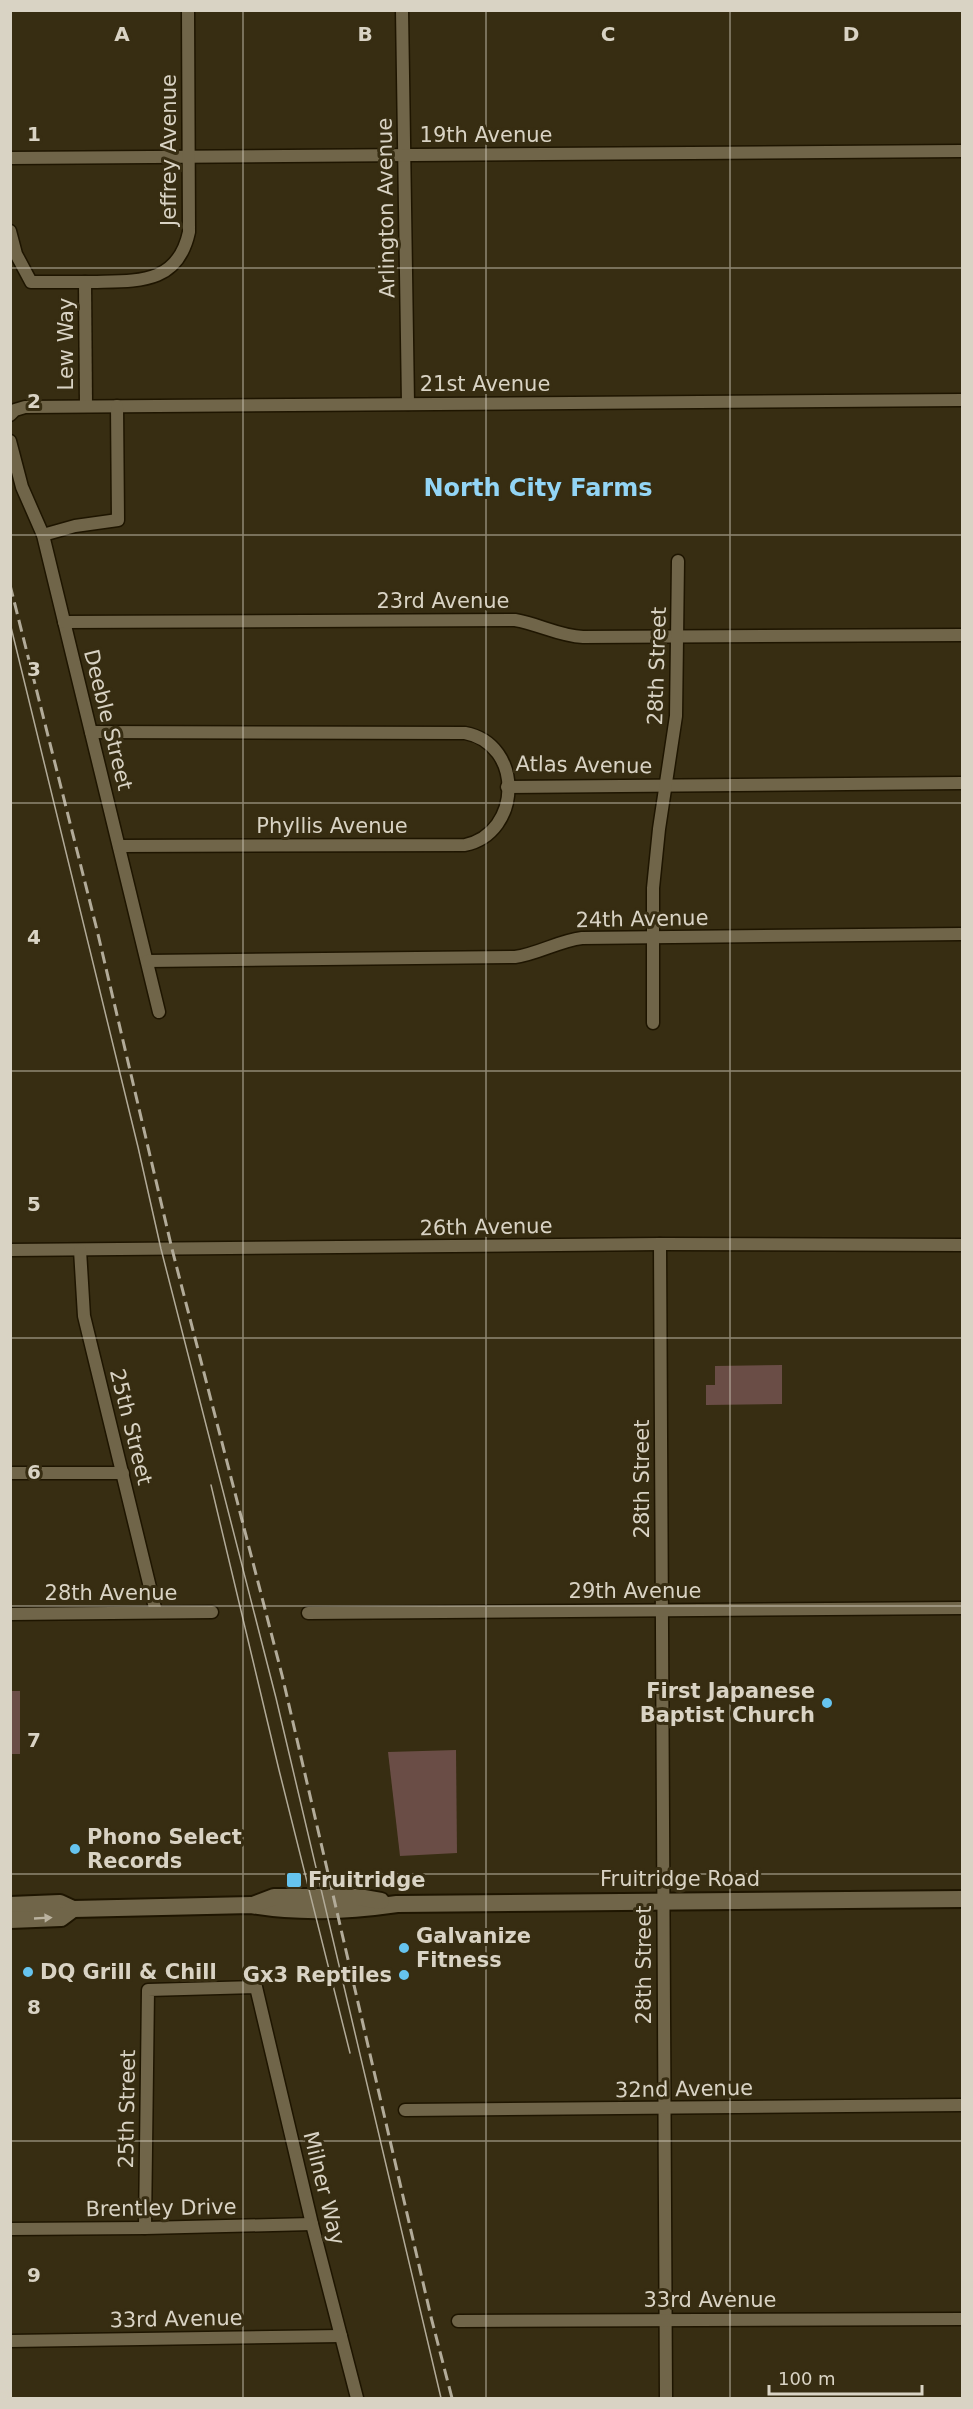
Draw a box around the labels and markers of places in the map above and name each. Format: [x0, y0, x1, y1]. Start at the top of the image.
place label: First Japanese Baptist Church [640, 1679, 815, 1727]
marker: First Japanese Baptist Church [820, 1696, 834, 1710]
place label: Phono Select Records [87, 1825, 242, 1873]
marker: Phono Select Records [68, 1842, 82, 1856]
place label: Fruitridge [308, 1868, 425, 1892]
marker: Fruitridge [285, 1871, 303, 1889]
place label: Galvanize Fitness [416, 1924, 531, 1972]
marker: Galvanize Fitness [397, 1941, 411, 1955]
place label: DQ Grill & Chill [40, 1960, 217, 1984]
place label: Gx3 Reptiles [243, 1963, 392, 1987]
marker: DQ Grill & Chill [21, 1965, 35, 1979]
marker: Gx3 Reptiles [397, 1968, 411, 1982]

